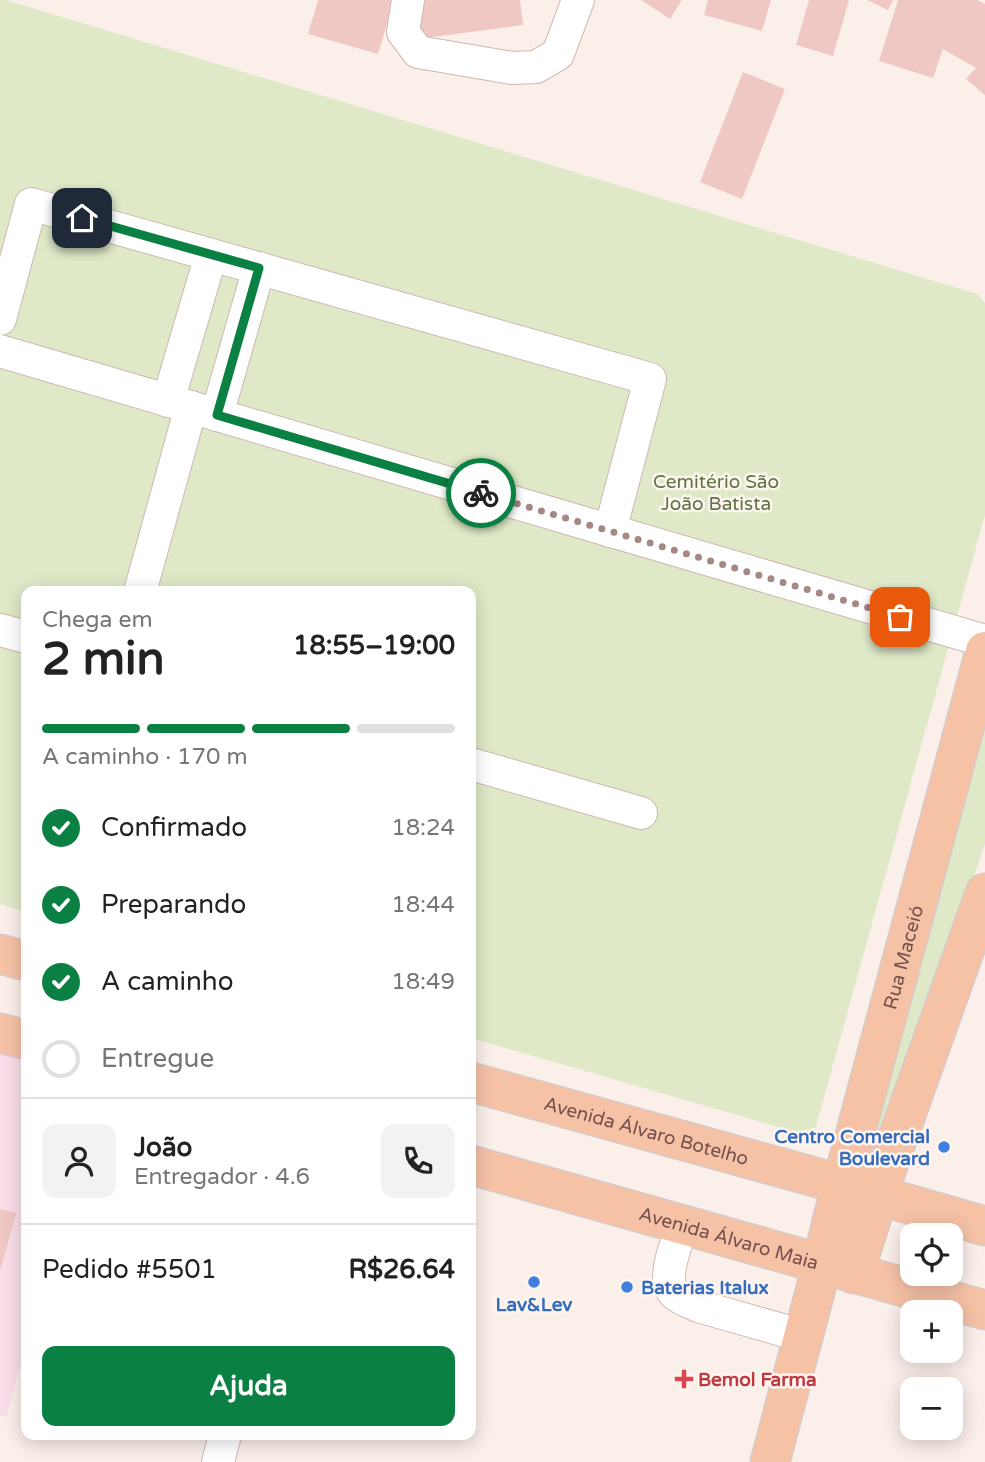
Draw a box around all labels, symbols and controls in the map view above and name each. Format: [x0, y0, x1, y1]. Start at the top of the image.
pin [52, 188, 112, 248]
icon: home [63, 199, 101, 237]
courier [446, 458, 516, 528]
park label: Cemitério São João Batista [653, 471, 779, 515]
icon: bike [462, 474, 500, 512]
pin [870, 587, 930, 647]
icon: bag [881, 598, 919, 636]
text: Chega em [42, 606, 153, 634]
text: 18:55–19:00 [293, 630, 455, 661]
text: 2 min [42, 632, 165, 687]
text: A caminho · 170 m [42, 743, 248, 771]
icon: check [42, 809, 80, 847]
text: Confirmado [101, 812, 247, 843]
text: 18:24 [391, 814, 455, 842]
icon: check [42, 886, 80, 924]
text: Preparando [101, 889, 246, 920]
text: 18:44 [391, 891, 455, 919]
street label: Rua Maceió [879, 903, 928, 1012]
icon: check [42, 963, 80, 1001]
text: A caminho [101, 966, 233, 997]
text: 18:49 [391, 968, 455, 996]
text: Entregue [101, 1043, 214, 1074]
street label: Avenida Álvaro Botelho [541, 1093, 751, 1170]
button: person [42, 1124, 116, 1198]
button: phone [381, 1124, 455, 1198]
place label: Centro Comercial Boulevard [774, 1126, 930, 1170]
text: João [134, 1132, 192, 1163]
marker: Centro Comercial Boulevard [936, 1139, 952, 1155]
text: Entregador · 4.6 [134, 1163, 310, 1191]
street label: Avenida Álvaro Maia [636, 1203, 821, 1275]
map controls [900, 1223, 963, 1440]
button: locate [900, 1223, 963, 1286]
text: Pedido #5501 [42, 1254, 217, 1285]
text: R$26.64 [348, 1254, 455, 1285]
marker: Lav&Lev [526, 1274, 542, 1290]
place label: Baterias Italux [641, 1277, 769, 1299]
marker: Baterias Italux [619, 1279, 635, 1295]
place label: Lav&Lev [496, 1294, 572, 1316]
button: + [900, 1300, 963, 1363]
button: Ajuda [42, 1346, 455, 1426]
place label: Bemol Farma [698, 1369, 817, 1391]
marker: Bemol Farma [676, 1371, 692, 1387]
button: − [900, 1377, 963, 1440]

